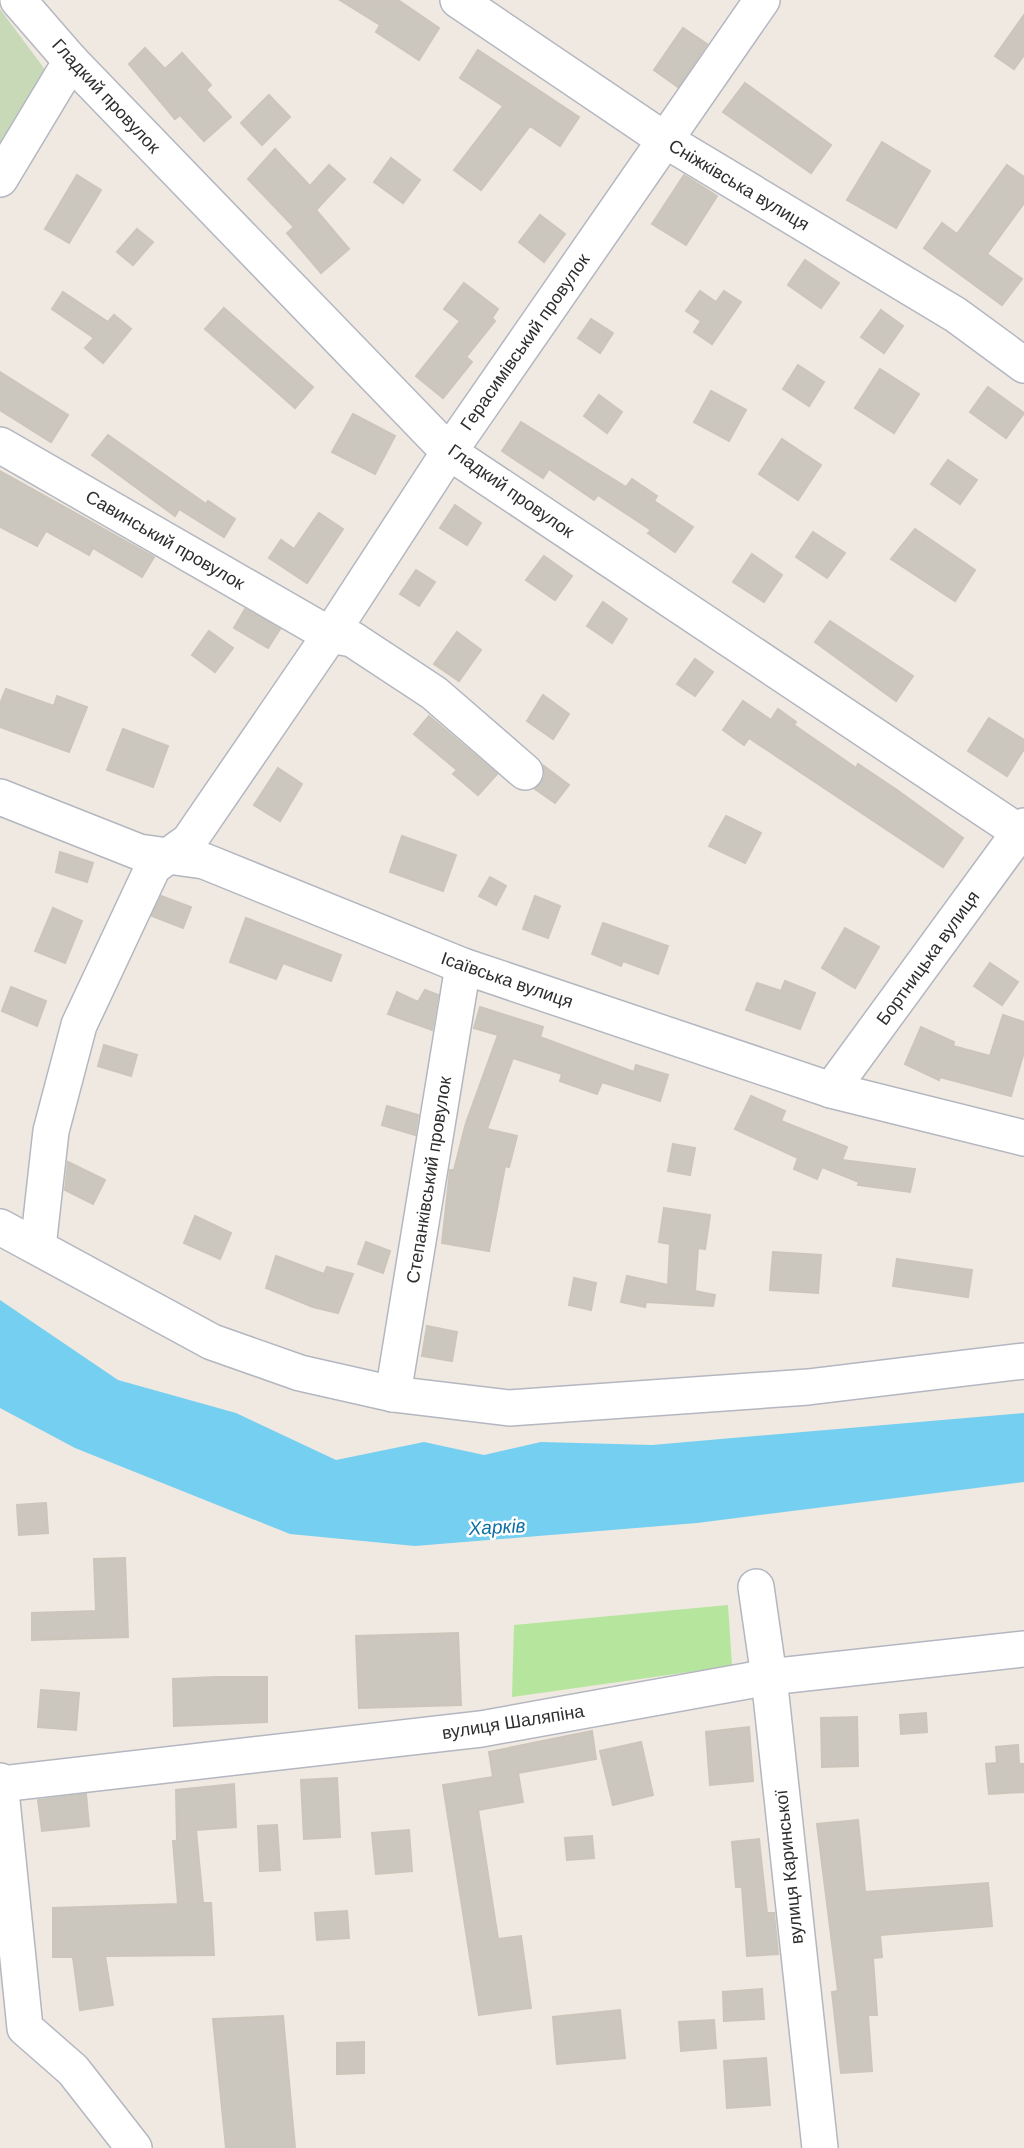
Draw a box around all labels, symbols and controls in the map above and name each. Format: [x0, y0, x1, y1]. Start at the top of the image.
street label: Гладкий провулок [47, 33, 166, 159]
street label: Сніжківська вулиця [664, 133, 814, 237]
street label: Герасимівський провулок [455, 249, 595, 435]
street label: Гладкий провулок [443, 439, 579, 544]
street label: Савинський провулок [81, 485, 249, 595]
street label: Бортницька вулиця [871, 886, 985, 1030]
street label: Ісаївська вулиця [438, 946, 576, 1014]
street label: Степанківський провулок [401, 1075, 457, 1285]
water label: Харків [467, 1513, 526, 1541]
street label: вулиця Шаляпіна [440, 1699, 587, 1745]
street label: вулиця Каринської [769, 1789, 809, 1945]

